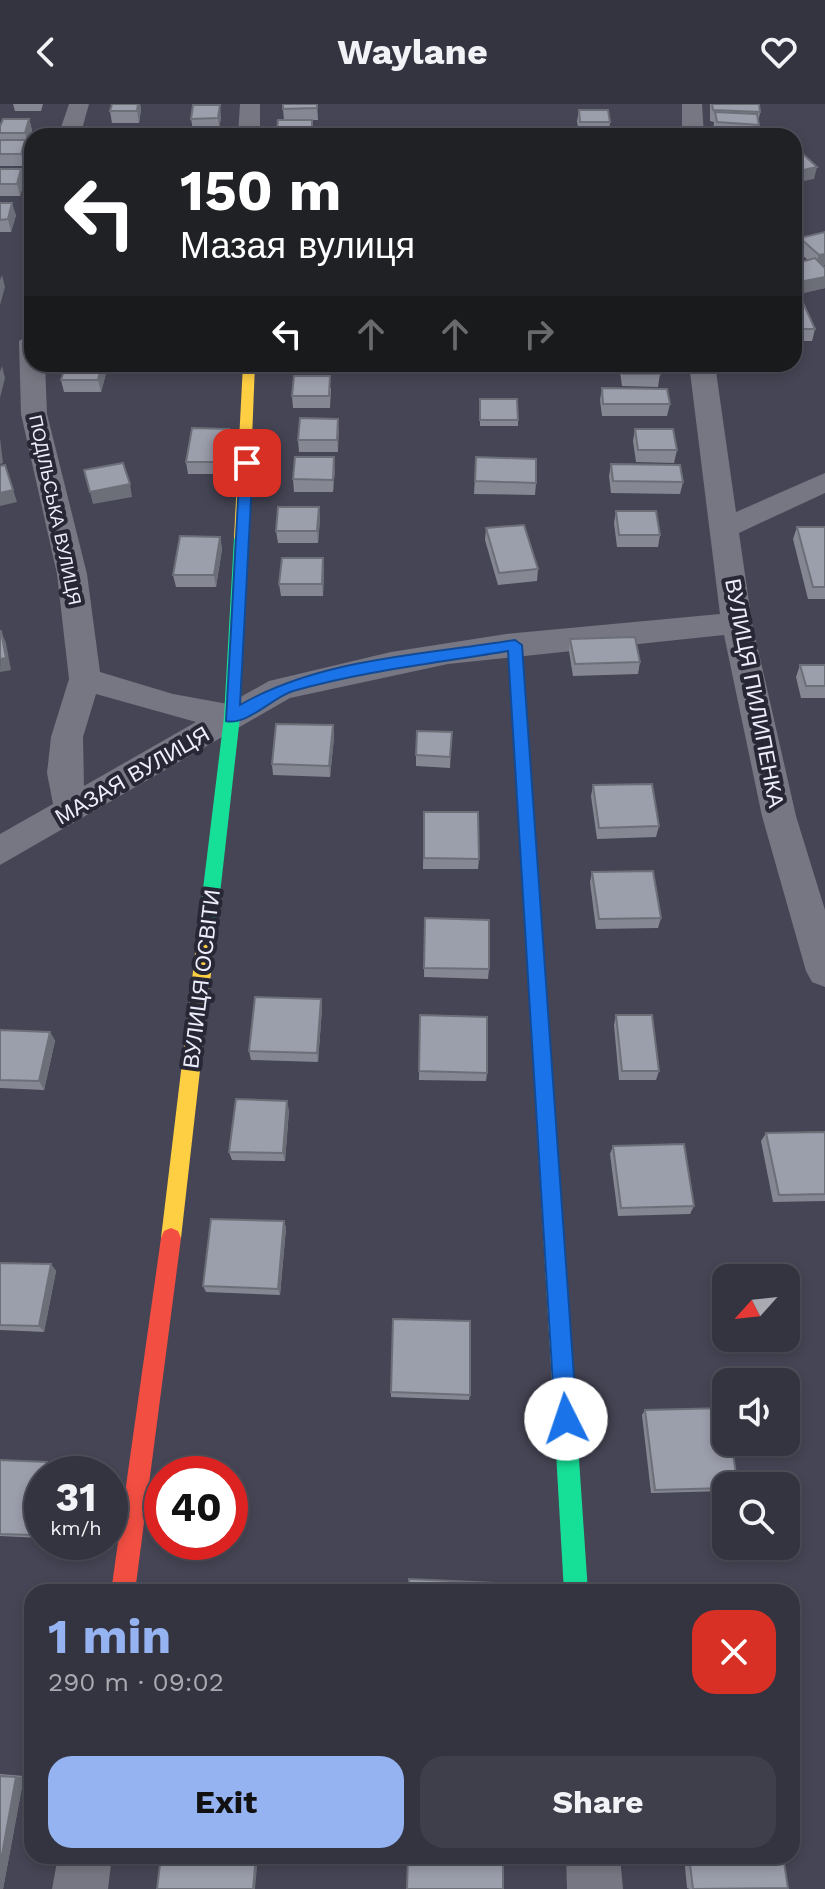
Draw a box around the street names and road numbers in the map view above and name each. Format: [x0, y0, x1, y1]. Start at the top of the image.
street label: ПОДІЛЬСЬКА ВУЛИЦЯ [25, 413, 86, 607]
street label: ВУЛИЦЯ ПИЛИПЕНКА [720, 576, 789, 810]
street label: МАЗАЯ ВУЛИЦЯ [51, 721, 214, 830]
street label: ВУЛИЦЯ ОСВІТИ [178, 888, 225, 1070]

